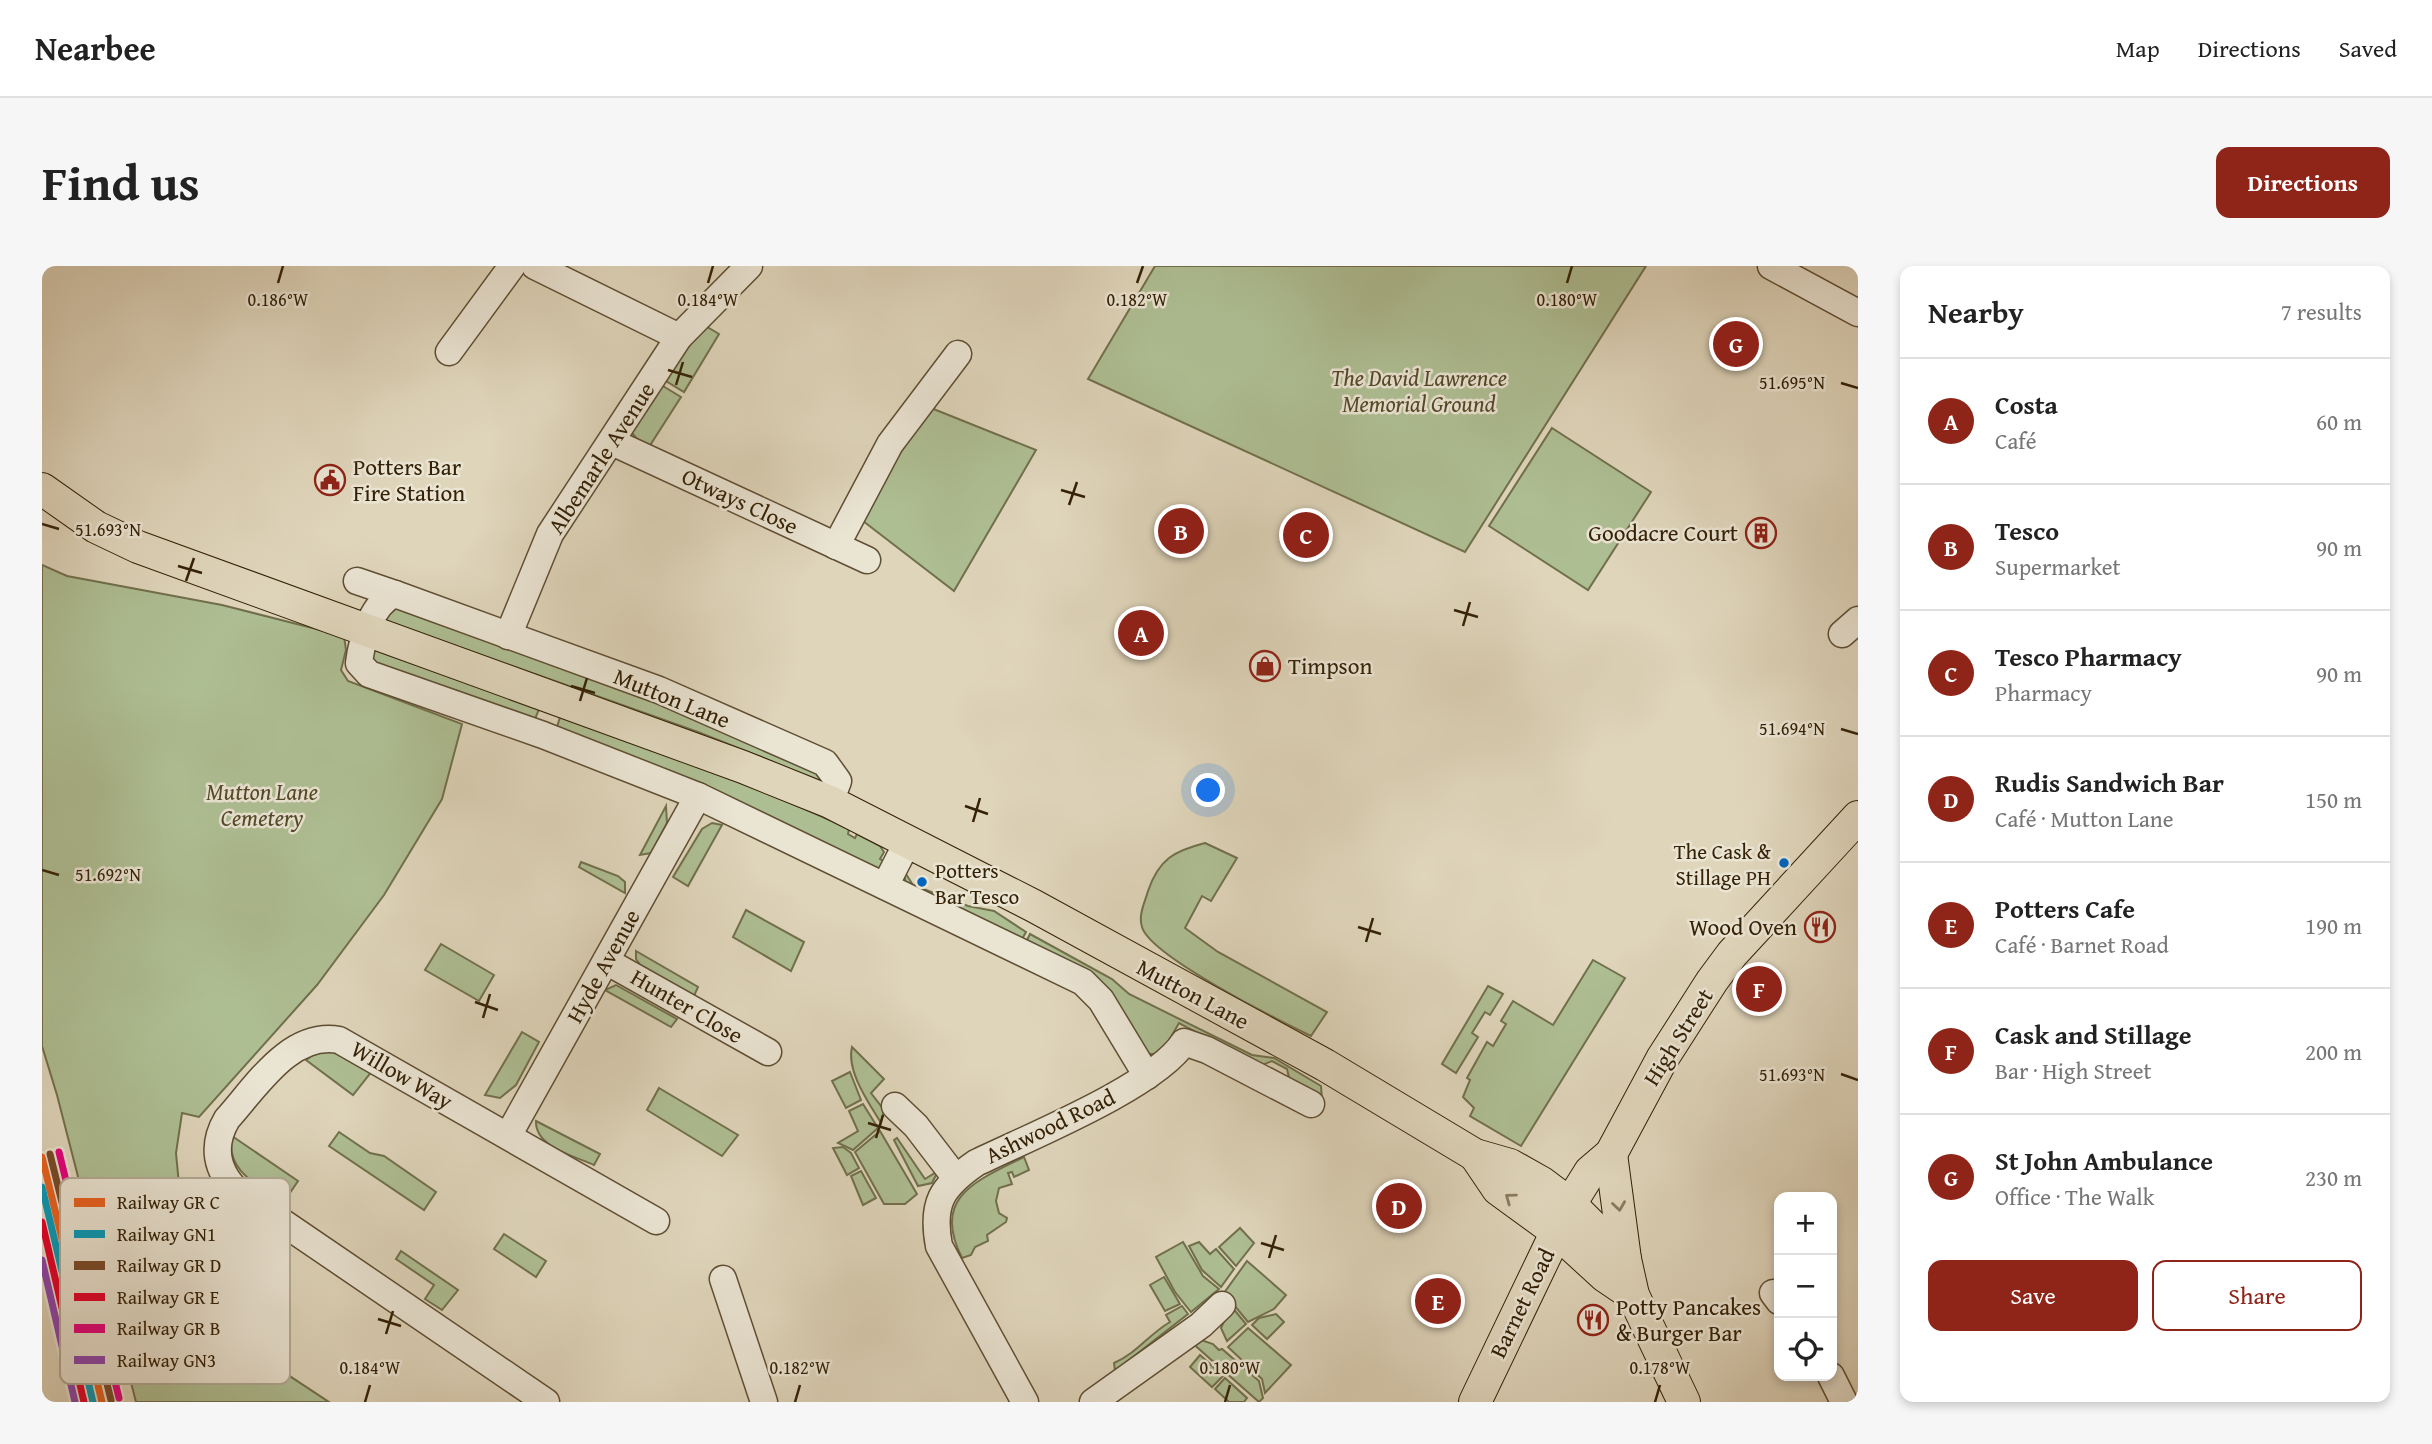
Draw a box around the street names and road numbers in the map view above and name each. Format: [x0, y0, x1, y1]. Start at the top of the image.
street label: Albemarle Avenue [539, 375, 662, 540]
street label: Otways Close [676, 459, 804, 542]
street label: Mutton Lane [609, 659, 735, 736]
street label: Hyde Avenue [558, 903, 647, 1029]
street label: Mutton Lane [1131, 950, 1255, 1037]
street label: Hunter Close [625, 960, 749, 1051]
street label: High Street [1635, 982, 1721, 1092]
street label: Willow Way [345, 1032, 460, 1117]
street label: Ashwood Road [979, 1080, 1121, 1171]
street label: Barnet Road [1481, 1242, 1563, 1363]

